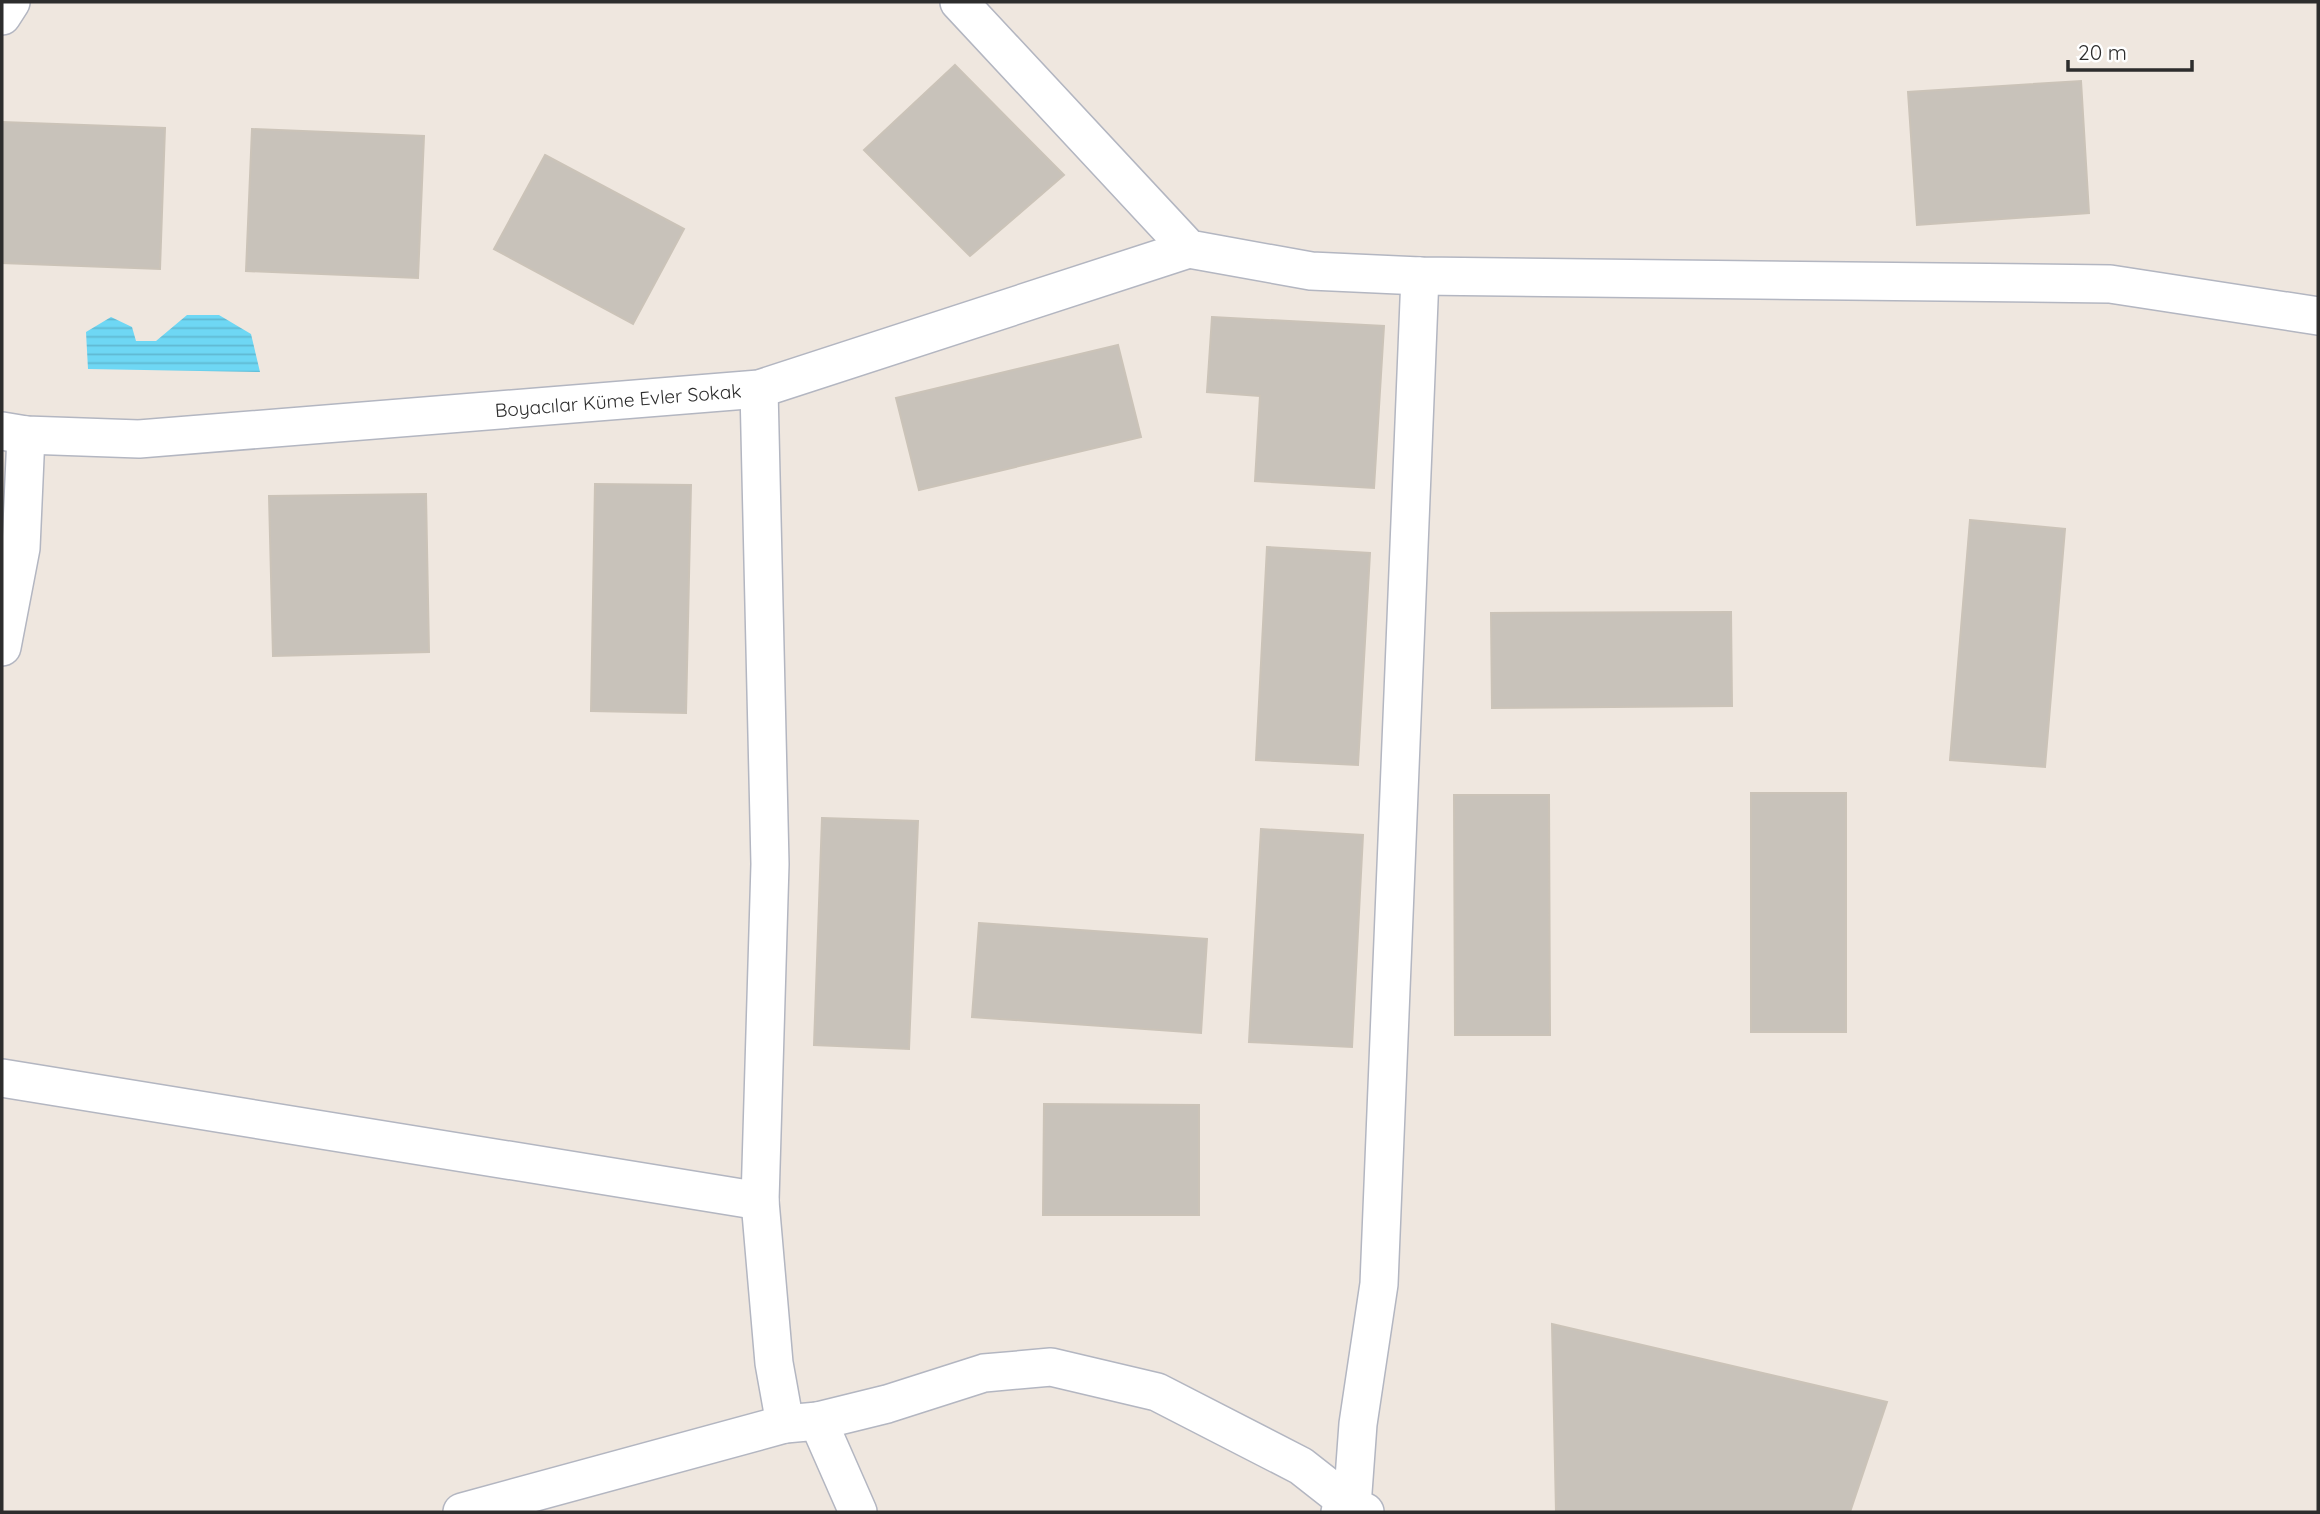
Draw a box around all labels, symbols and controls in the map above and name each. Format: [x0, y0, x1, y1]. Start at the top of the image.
scale bar [2068, 28, 2192, 72]
text: 20 m [2078, 39, 2127, 65]
street label: Boyacılar Küme Evler Sokak [494, 378, 742, 422]

